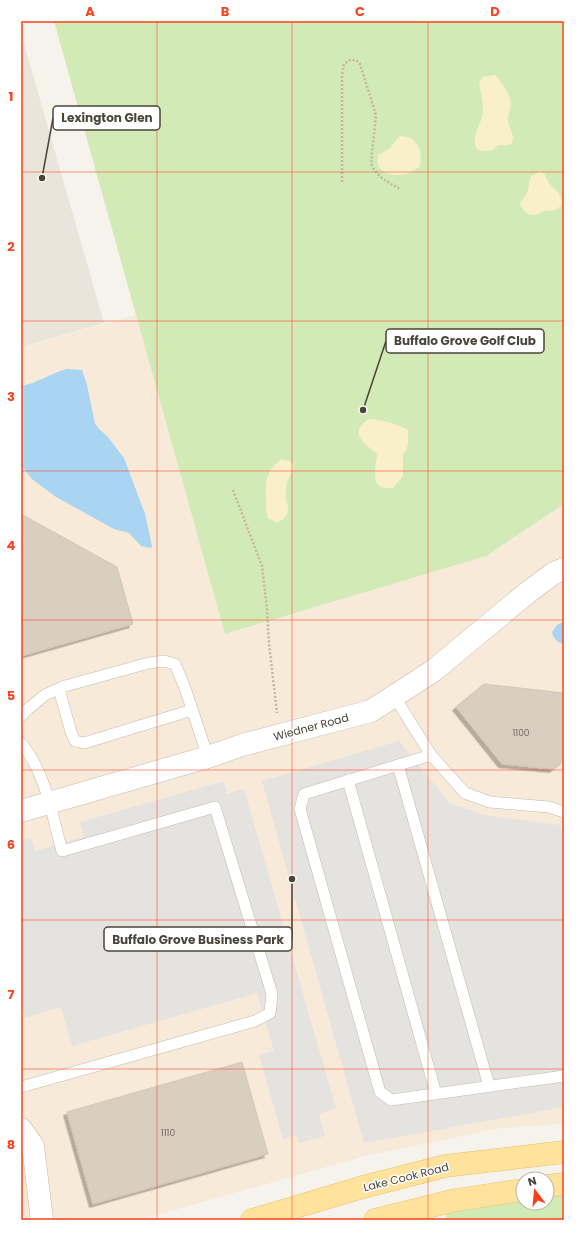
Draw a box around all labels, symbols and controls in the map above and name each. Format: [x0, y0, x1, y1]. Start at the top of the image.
text: A [85, 2, 95, 21]
text: B [221, 2, 230, 21]
text: C [355, 2, 365, 21]
text: D [490, 2, 500, 21]
text: 1 [9, 87, 13, 106]
callout: Lexington Glen [53, 106, 160, 130]
text: Lexington Glen [61, 109, 153, 126]
text: 2 [7, 237, 15, 256]
callout: Buffalo Grove Golf Club [386, 329, 544, 353]
text: Buffalo Grove Golf Club [394, 332, 536, 349]
text: 3 [7, 387, 15, 406]
text: 4 [7, 536, 16, 555]
text: 5 [7, 686, 15, 705]
street label: Wiedner Road [272, 709, 350, 745]
house number: 1100 [512, 727, 530, 739]
text: 6 [7, 835, 15, 854]
callout: Buffalo Grove Business Park [104, 927, 292, 951]
text: Buffalo Grove Business Park [112, 931, 284, 948]
text: 7 [8, 985, 15, 1004]
house number: 1110 [161, 1127, 175, 1139]
text: 8 [7, 1135, 15, 1154]
street label: Lake Cook Road [362, 1159, 450, 1195]
north arrow [515, 1171, 555, 1211]
text: N [526, 1173, 538, 1190]

